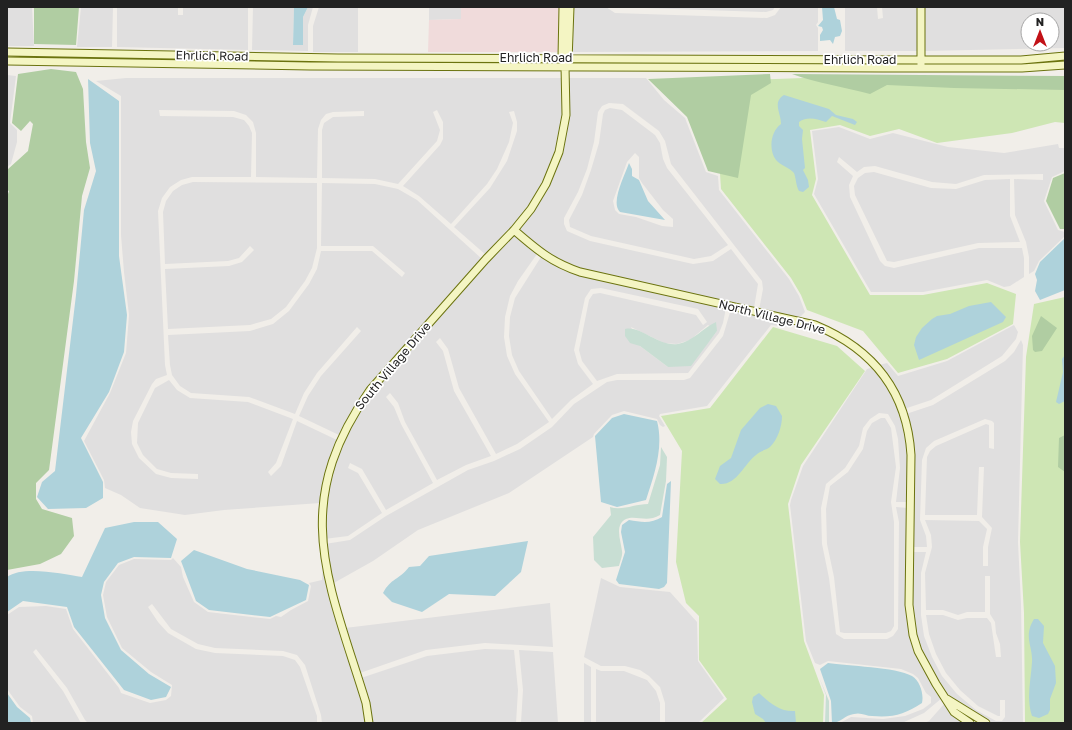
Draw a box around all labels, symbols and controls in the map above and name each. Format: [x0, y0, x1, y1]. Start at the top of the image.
north arrow [1020, 12, 1060, 52]
text: N [1036, 15, 1044, 28]
street label: Ehrlich Road [176, 47, 249, 64]
street label: Ehrlich Road [500, 50, 572, 65]
street label: Ehrlich Road [824, 52, 896, 67]
street label: North Village Drive [717, 296, 827, 337]
street label: South Village Drive [351, 319, 434, 413]

